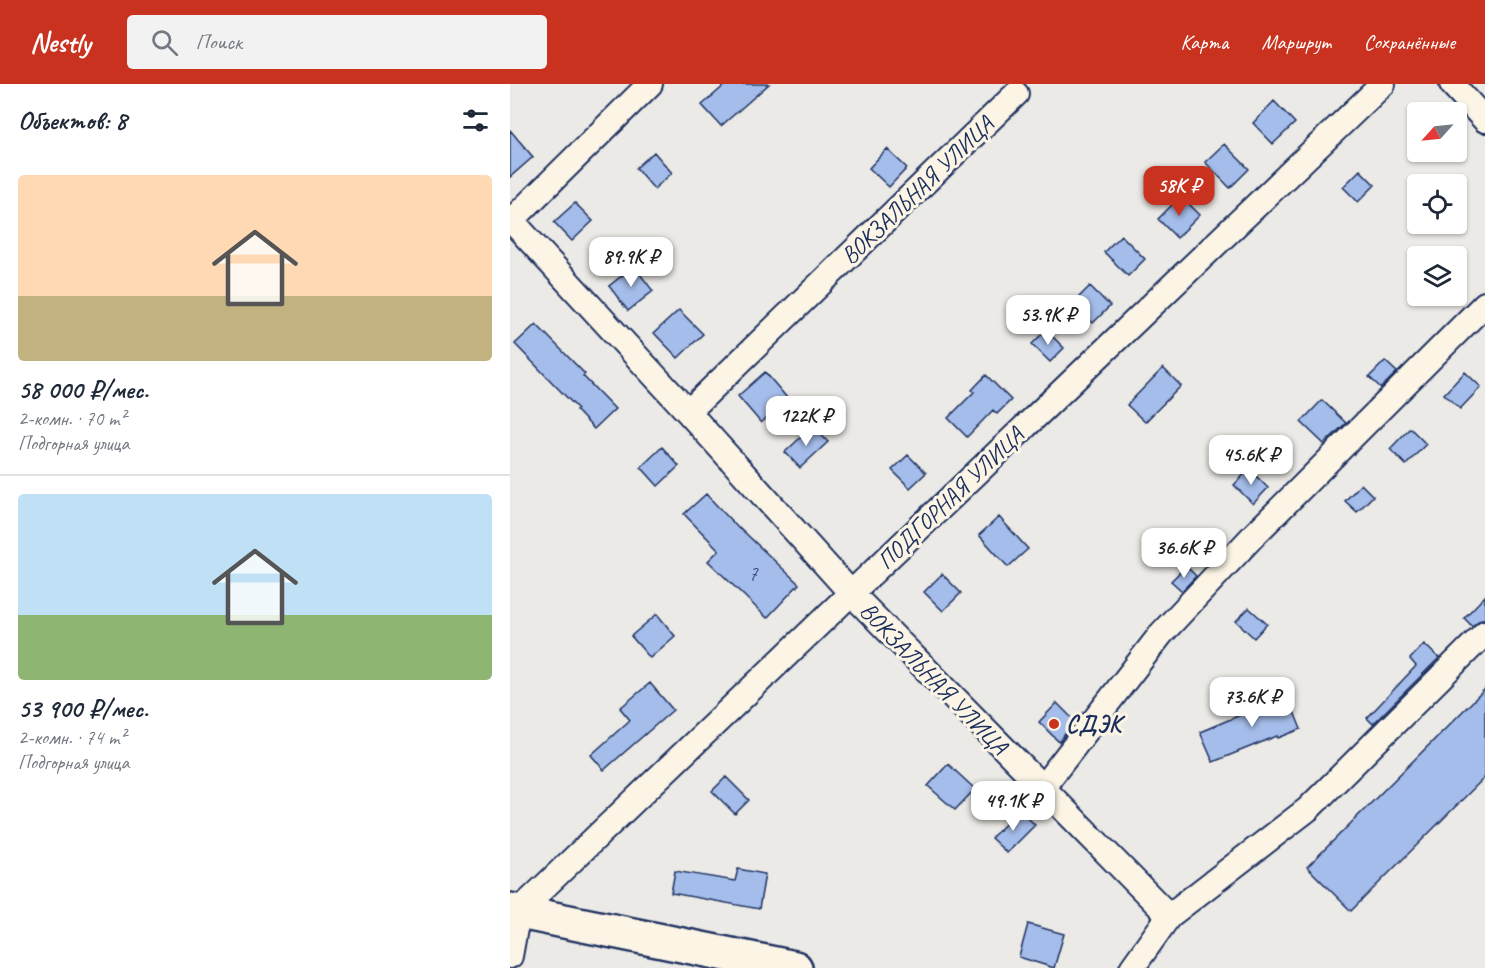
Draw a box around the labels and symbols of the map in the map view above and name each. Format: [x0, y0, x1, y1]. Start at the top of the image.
north arrow [1407, 102, 1467, 162]
street label: ВОКЗАЛЬНАЯ УЛИЦА [835, 109, 1000, 270]
pin: 58K ₽ [1137, 166, 1221, 217]
pin: 89.9K ₽ [576, 237, 686, 288]
pin: 53.9K ₽ [993, 295, 1103, 346]
pin: 122K ₽ [757, 396, 855, 447]
street label: ПОДГОРНАЯ УЛИЦА [870, 420, 1030, 576]
pin: 45.6K ₽ [1196, 435, 1306, 486]
pin: 36.6K ₽ [1129, 528, 1239, 579]
house number: 7 [748, 560, 759, 586]
street label: ВОКЗАЛЬНАЯ УЛИЦА [854, 596, 1015, 761]
pin: 73.6K ₽ [1197, 677, 1307, 728]
place label: СДЭК [1066, 709, 1126, 739]
marker: СДЭК [1047, 717, 1061, 731]
pin: 49.1K ₽ [958, 781, 1068, 832]

